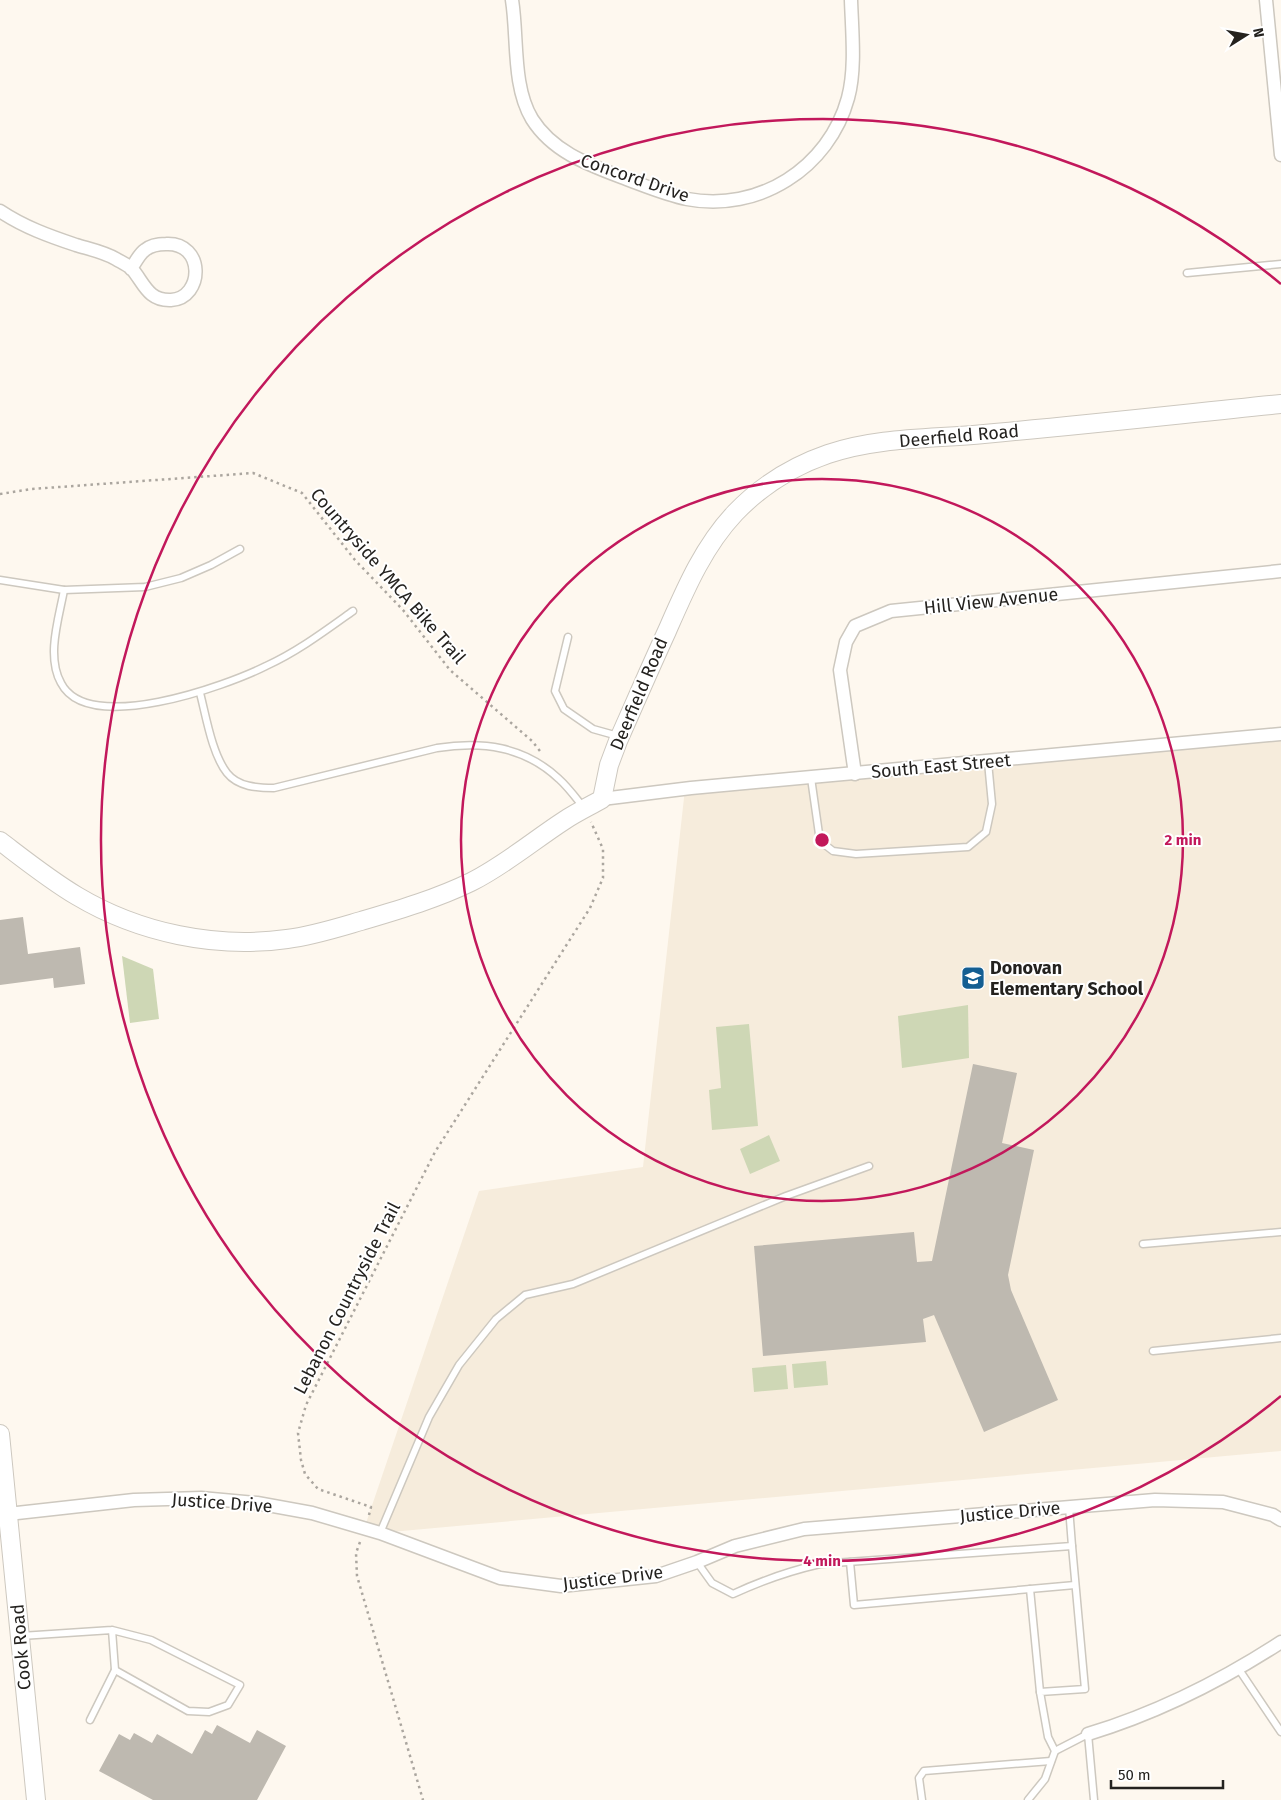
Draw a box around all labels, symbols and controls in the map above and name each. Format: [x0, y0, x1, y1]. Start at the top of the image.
north arrow [1221, 10, 1271, 60]
text: N [1249, 26, 1268, 39]
street label: Concord Drive [578, 149, 692, 207]
street label: Deerfield Road [898, 420, 1020, 452]
street label: Countryside YMCA Bike Trail [306, 484, 470, 668]
street label: Hill View Avenue [923, 583, 1059, 619]
street label: Deerfield Road [605, 634, 673, 754]
street label: South East Street [870, 749, 1012, 783]
centre of rings [813, 831, 831, 849]
text: 2 min [1165, 831, 1201, 849]
place label: Donovan Elementary School [990, 957, 1144, 1000]
school or university icon: Donovan Elementary School [960, 965, 986, 991]
street label: Lebanon Countryside Trail [289, 1198, 405, 1398]
street label: Justice Drive [171, 1489, 273, 1517]
street label: Justice Drive [959, 1497, 1061, 1527]
text: 4 min [803, 1552, 841, 1570]
street label: Justice Drive [562, 1561, 664, 1595]
street label: Cook Road [6, 1603, 36, 1691]
scale bar [1111, 1758, 1224, 1790]
text: 50 m [1118, 1766, 1151, 1784]

